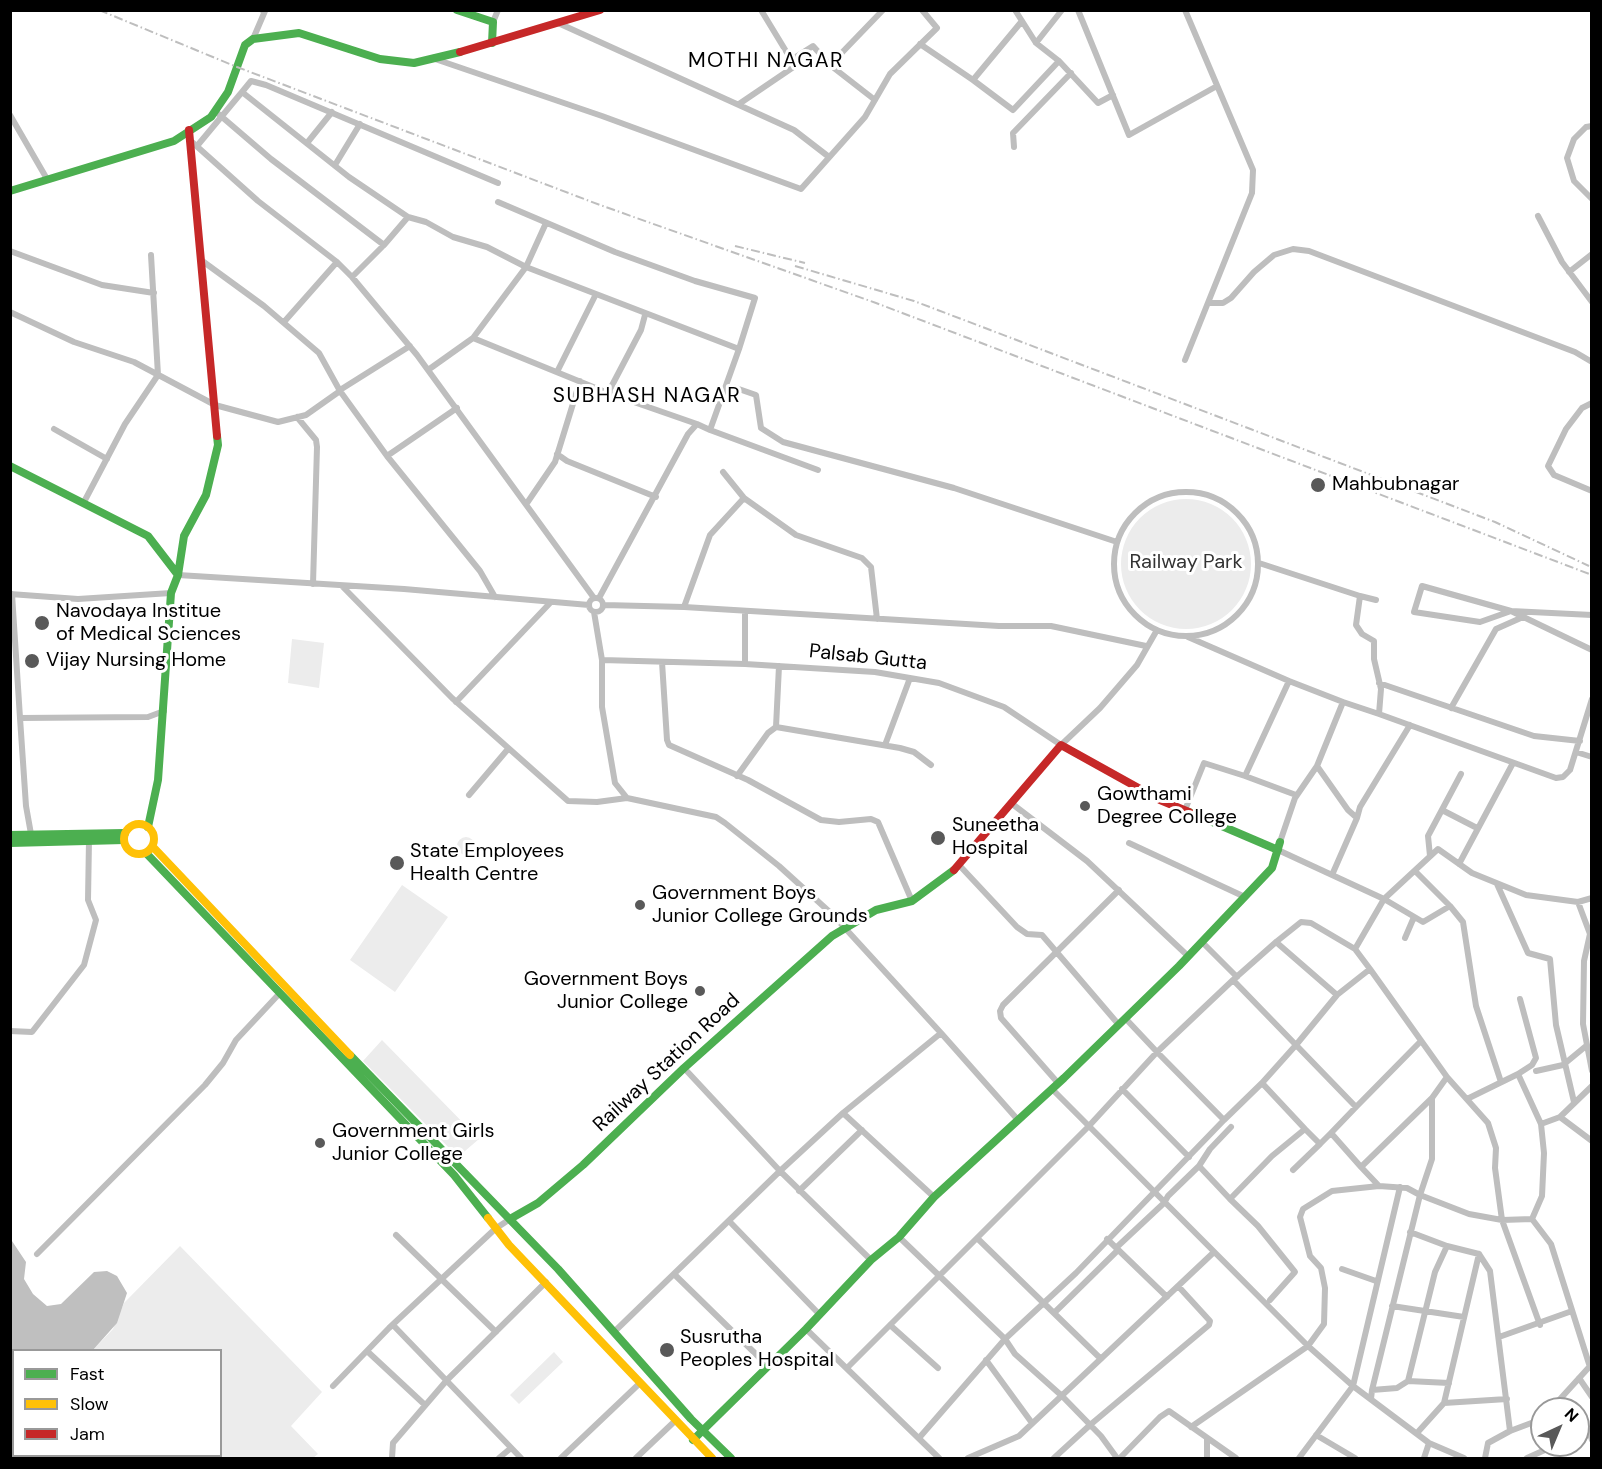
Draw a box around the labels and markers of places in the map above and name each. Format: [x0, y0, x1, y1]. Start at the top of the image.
place label: Mahbubnagar [1332, 473, 1459, 497]
marker: Mahbubnagar [1309, 476, 1327, 494]
place label: Navodaya Institue of Medical Sciences [56, 600, 241, 647]
marker: Navodaya Institue of Medical Sciences [33, 614, 51, 632]
place label: Vijay Nursing Home [46, 649, 226, 673]
marker: Vijay Nursing Home [23, 652, 41, 670]
place label: Gowthami Degree College [1097, 783, 1237, 830]
marker: Gowthami Degree College [1078, 799, 1092, 813]
place label: Suneetha Hospital [952, 814, 1039, 861]
marker: Suneetha Hospital [929, 829, 947, 847]
place label: State Employees Health Centre [410, 840, 564, 887]
marker: State Employees Health Centre [388, 854, 406, 872]
place label: Government Boys Junior College Grounds [652, 882, 868, 929]
marker: Government Boys Junior College Grounds [633, 898, 647, 912]
place label: Government Boys Junior College [524, 968, 688, 1015]
marker: Government Boys Junior College [693, 984, 707, 998]
place label: Government Girls Junior College [332, 1120, 494, 1167]
marker: Government Girls Junior College [313, 1136, 327, 1150]
place label: Susrutha Peoples Hospital [680, 1326, 834, 1373]
marker: Susrutha Peoples Hospital [658, 1341, 676, 1359]

